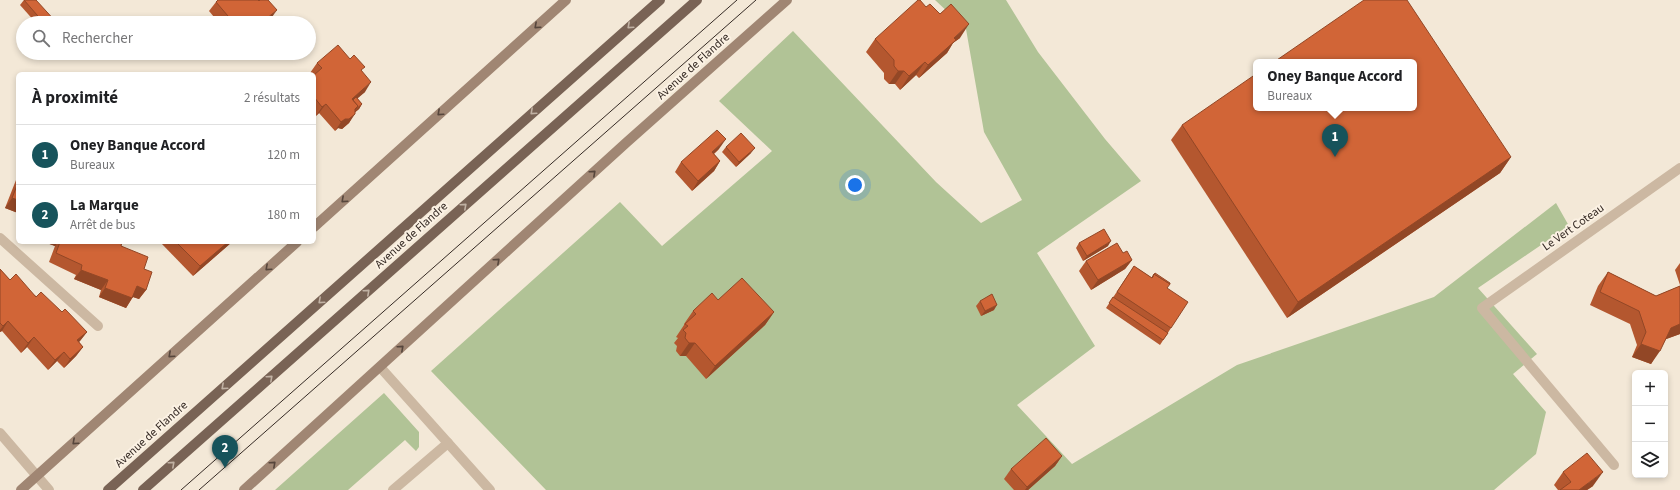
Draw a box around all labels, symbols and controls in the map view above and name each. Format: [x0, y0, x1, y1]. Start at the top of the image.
search box [16, 16, 316, 60]
one-way arrow [534, 21, 542, 29]
one-way arrow [628, 21, 635, 28]
icon: search [30, 27, 52, 49]
text: Rechercher [62, 28, 133, 49]
street label: Avenue de Flandre [653, 29, 733, 104]
popup [1253, 59, 1417, 111]
text: Oney Banque Accord [1267, 66, 1403, 87]
text: À proximité [32, 86, 118, 110]
text: Bureaux [1267, 87, 1312, 105]
text: 2 résultats [244, 89, 300, 107]
one-way arrow [438, 108, 445, 115]
one-way arrow [530, 108, 538, 115]
pin: 1 [1322, 124, 1348, 157]
text: Oney Banque Accord [70, 135, 205, 156]
text: 1 [42, 146, 48, 164]
text: 120 m [267, 146, 300, 164]
text: Bureaux [70, 156, 115, 174]
one-way arrow [588, 171, 596, 178]
your location [845, 175, 865, 195]
text: La Marque [70, 195, 139, 216]
one-way arrow [341, 195, 348, 202]
street label: Avenue de Flandre [371, 198, 451, 273]
street label: Le Vert Coteau [1539, 200, 1608, 255]
one-way arrow [460, 203, 467, 210]
text: 2 [42, 206, 48, 224]
text: 180 m [267, 206, 300, 224]
text: Arrêt de bus [70, 216, 135, 234]
one-way arrow [492, 259, 499, 266]
one-way arrow [265, 263, 273, 271]
one-way arrow [362, 289, 370, 296]
one-way arrow [318, 296, 326, 303]
one-way arrow [396, 346, 403, 353]
one-way arrow [168, 350, 176, 358]
map controls [1632, 370, 1668, 478]
button: + [1632, 370, 1668, 406]
one-way arrow [265, 376, 272, 383]
one-way arrow [221, 382, 228, 389]
street label: Avenue de Flandre [111, 397, 191, 472]
button: − [1632, 406, 1668, 442]
pin: 2 [212, 435, 238, 468]
one-way arrow [72, 437, 79, 444]
button: layers [1632, 442, 1668, 478]
one-way arrow [268, 461, 276, 469]
one-way arrow [168, 462, 175, 469]

